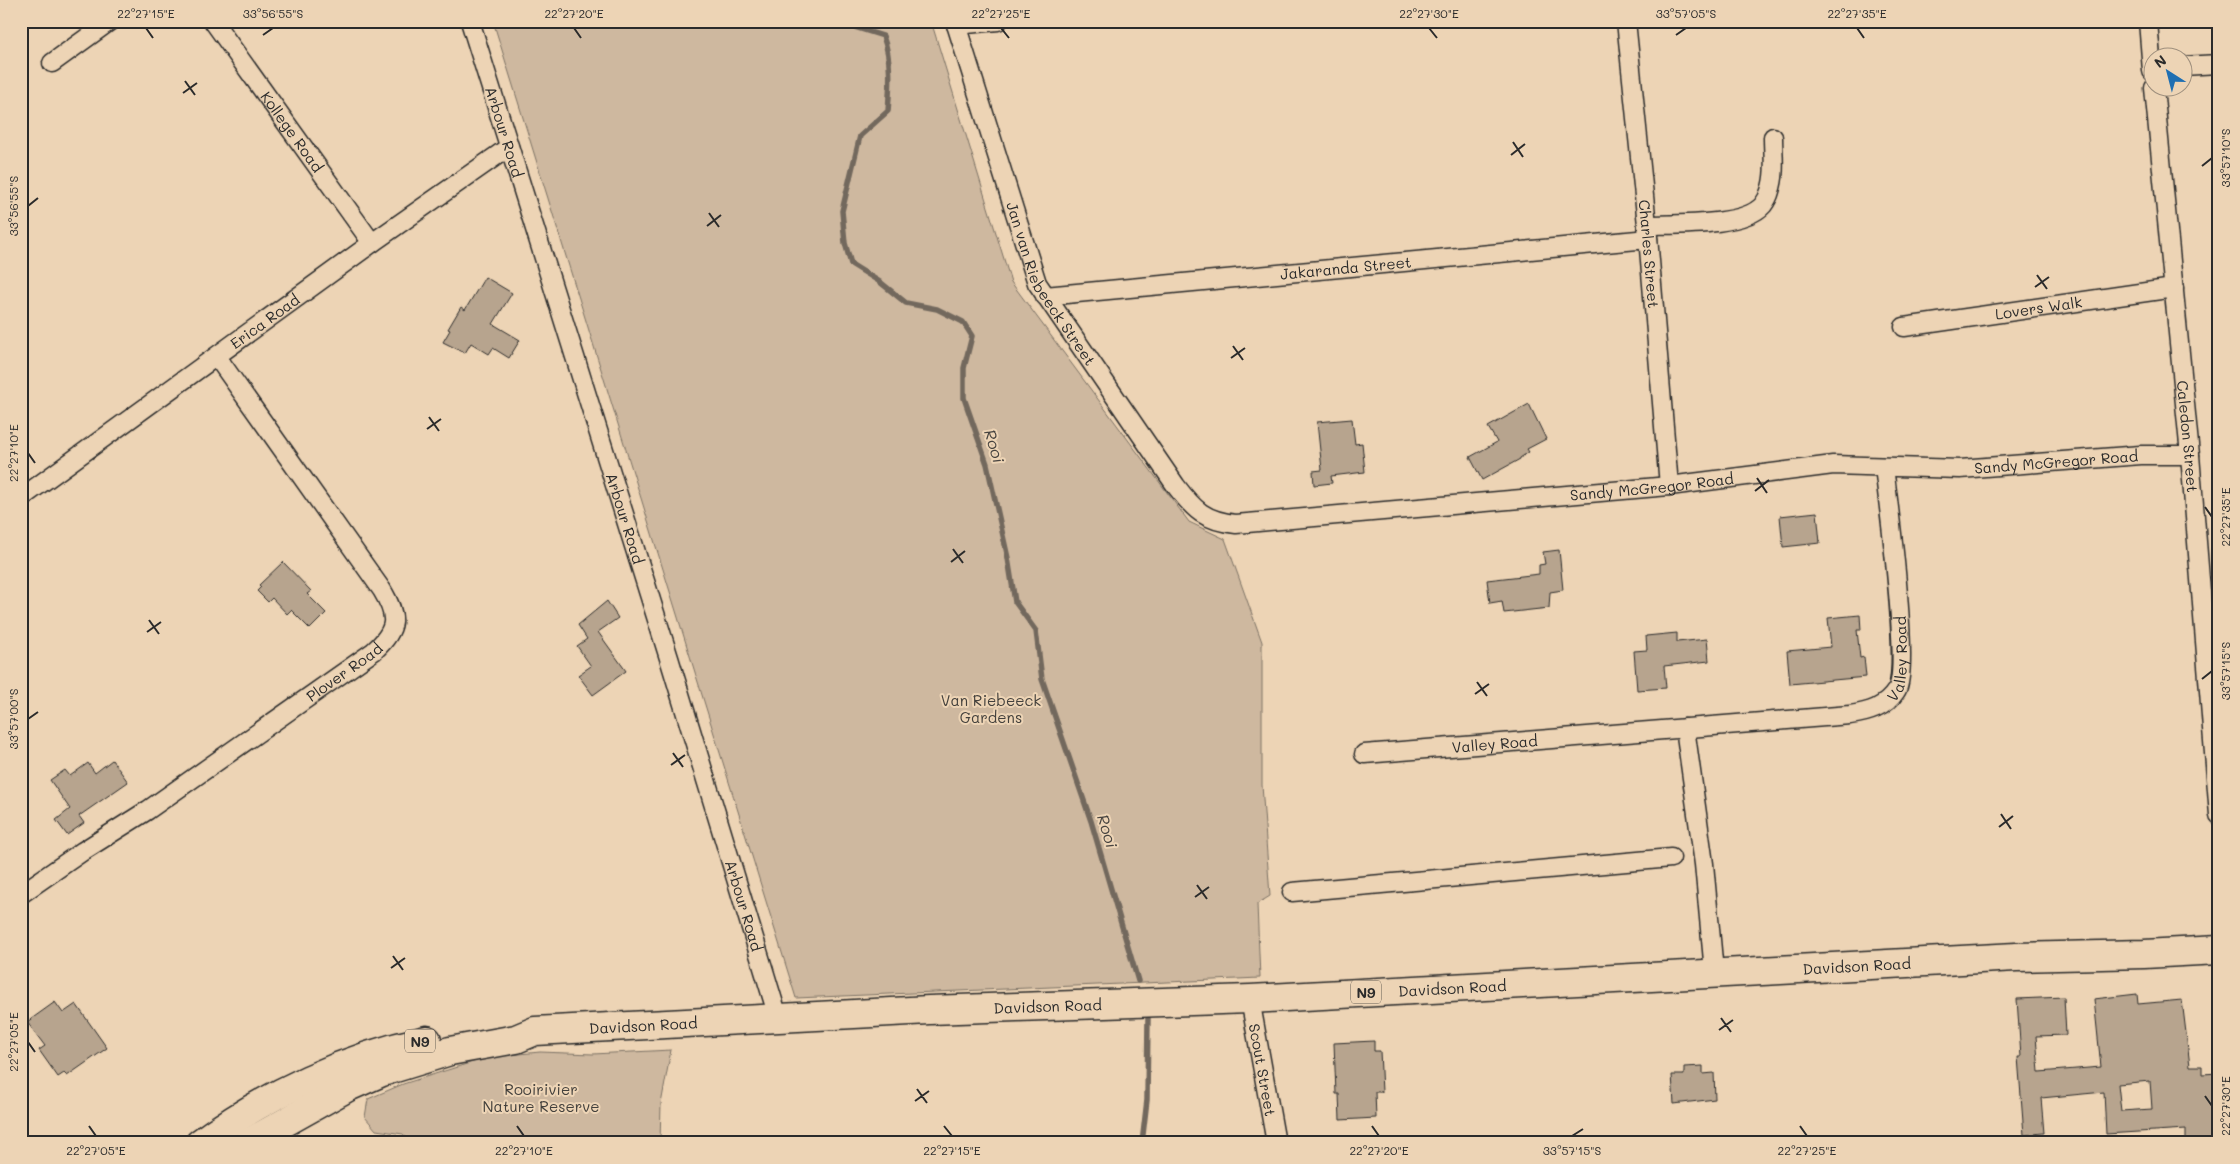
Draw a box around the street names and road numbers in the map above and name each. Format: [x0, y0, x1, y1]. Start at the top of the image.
street label: Arbour Road [481, 84, 528, 180]
street label: Kollege Road [256, 87, 328, 176]
street label: Jan van Riebeeck Street [1002, 199, 1100, 369]
street label: Charles Street [1634, 199, 1664, 309]
street label: Jakaranda Street [1279, 251, 1412, 284]
street label: Erica Road [226, 289, 303, 353]
street label: Lovers Walk [1994, 291, 2084, 324]
street label: Caledon Street [2173, 379, 2203, 493]
street label: Sandy McGregor Road [1973, 445, 2139, 478]
street label: Sandy McGregor Road [1569, 468, 1735, 505]
street label: Arbour Road [602, 470, 649, 566]
street label: Valley Road [1882, 615, 1911, 705]
street label: Plover Road [302, 638, 387, 706]
street label: Valley Road [1451, 730, 1538, 757]
street label: Arbour Road [721, 857, 767, 954]
street label: Davidson Road [1802, 953, 1911, 979]
street label: Davidson Road [1398, 975, 1507, 1001]
road number: N9 [1351, 980, 1381, 1004]
street label: Davidson Road [993, 994, 1102, 1018]
street label: Davidson Road [589, 1012, 698, 1038]
street label: Scout Street [1245, 1022, 1281, 1118]
road number: N9 [405, 1030, 435, 1052]

